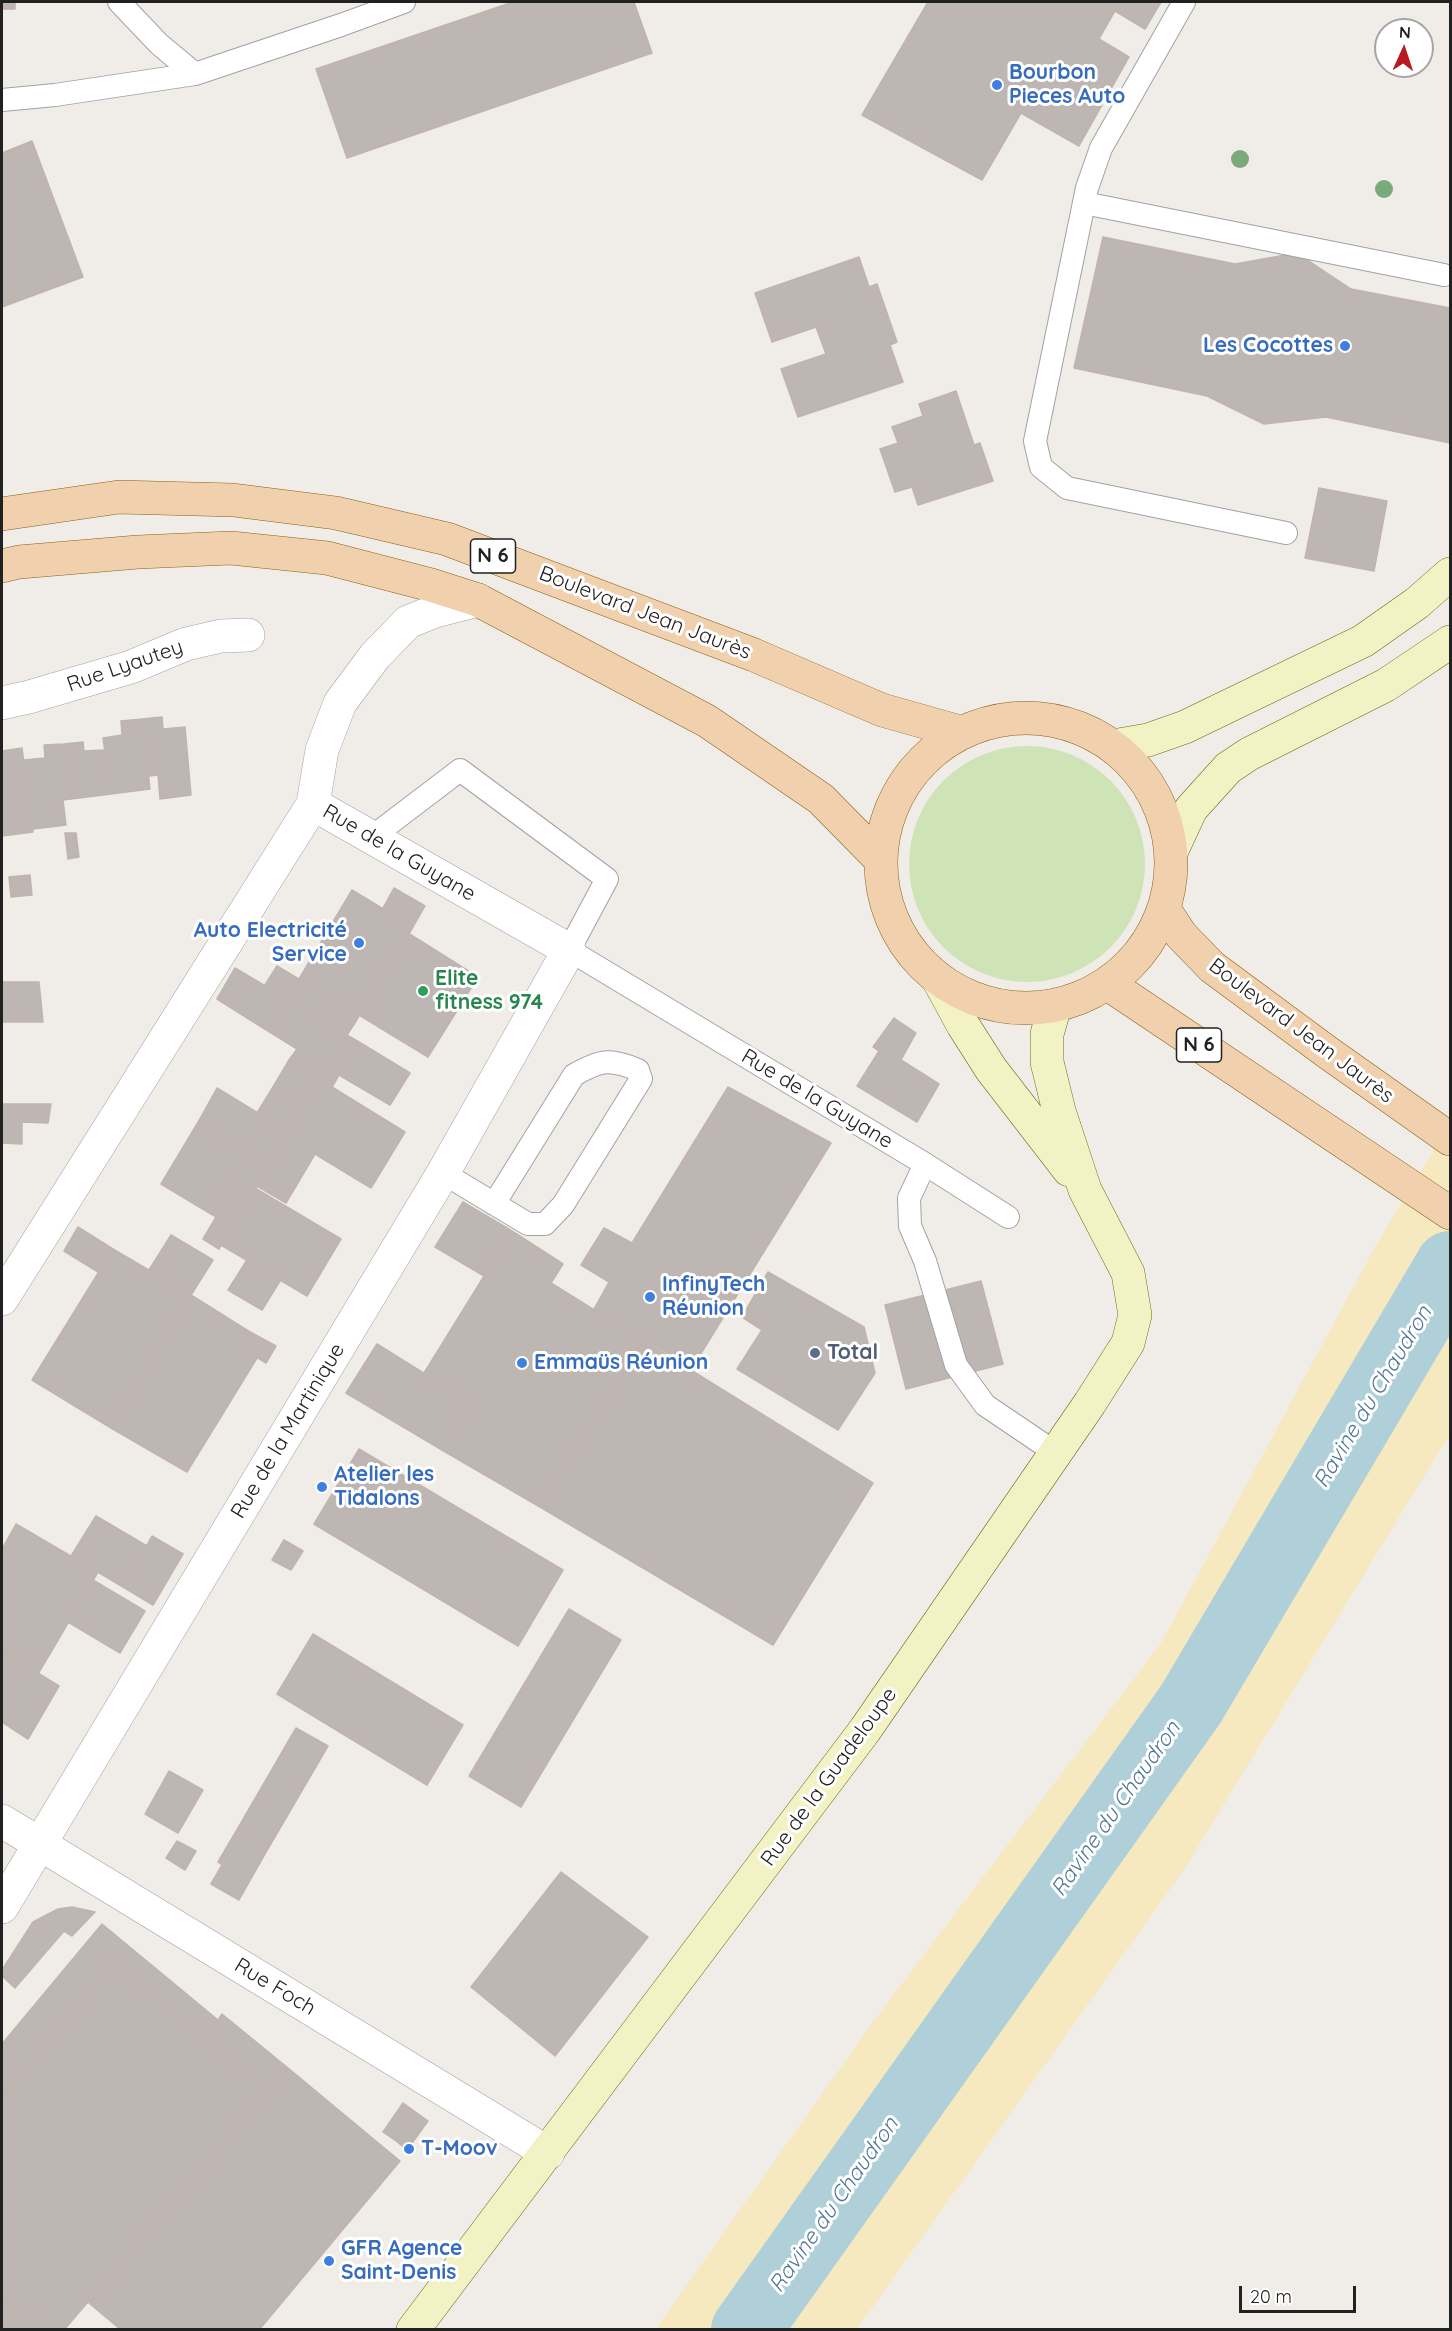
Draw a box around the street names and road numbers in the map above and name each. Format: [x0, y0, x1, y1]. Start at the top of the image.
road number: N 6 [470, 539, 516, 573]
street label: Boulevard Jean Jaurès [535, 561, 755, 665]
street label: Rue Lyautey [64, 634, 186, 698]
street label: Rue de la Guyane [318, 799, 480, 907]
street label: Boulevard Jean Jaurès [1204, 953, 1398, 1109]
road number: N 6 [1176, 1028, 1222, 1062]
street label: Rue de la Guyane [737, 1044, 897, 1154]
street label: Rue de la Martinique [226, 1339, 350, 1523]
street label: Rue de la Guadeloupe [756, 1683, 902, 1871]
street label: Rue Foch [230, 1953, 320, 2021]

